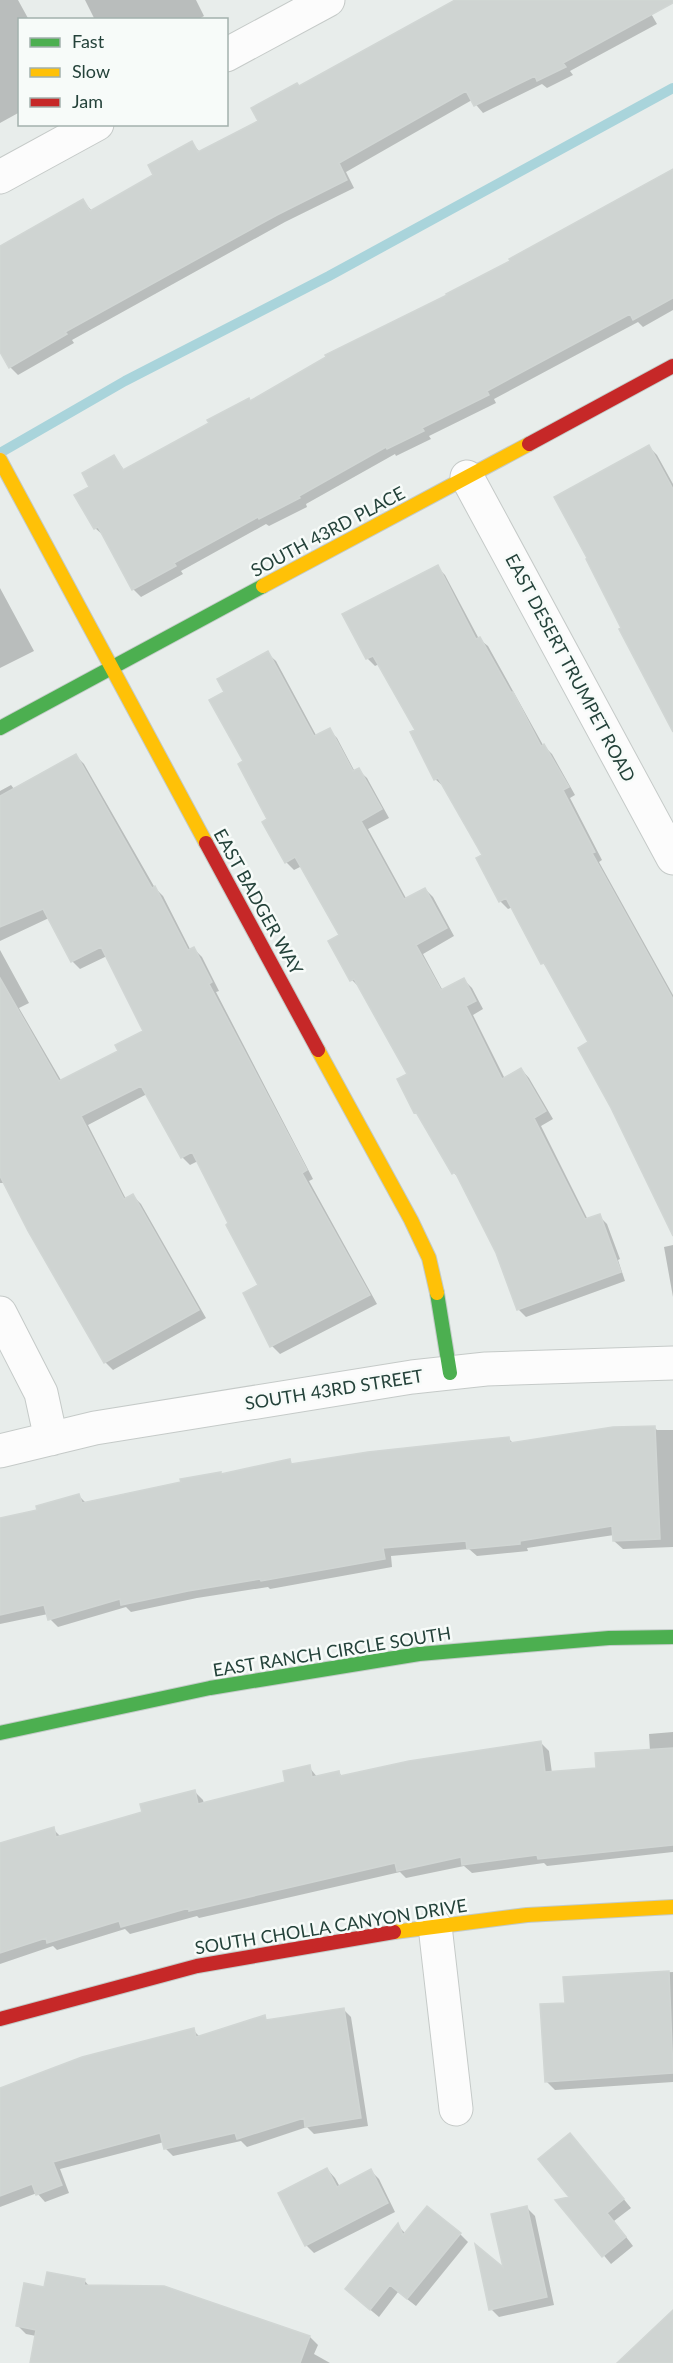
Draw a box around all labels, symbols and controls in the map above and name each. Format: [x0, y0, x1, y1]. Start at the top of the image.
legend [18, 18, 228, 126]
text: Fast [72, 30, 105, 52]
text: Slow [72, 60, 110, 82]
text: Jam [72, 90, 103, 112]
street label: SOUTH 43RD PLACE [247, 481, 408, 581]
street label: EAST DESERT TRUMPET ROAD [501, 550, 640, 785]
street label: EAST BADGER WAY [210, 825, 309, 979]
street label: SOUTH 43RD STREET [243, 1364, 425, 1414]
street label: EAST RANCH CIRCLE SOUTH [211, 1621, 453, 1681]
street label: SOUTH CHOLLA CANYON DRIVE [193, 1894, 468, 1958]

